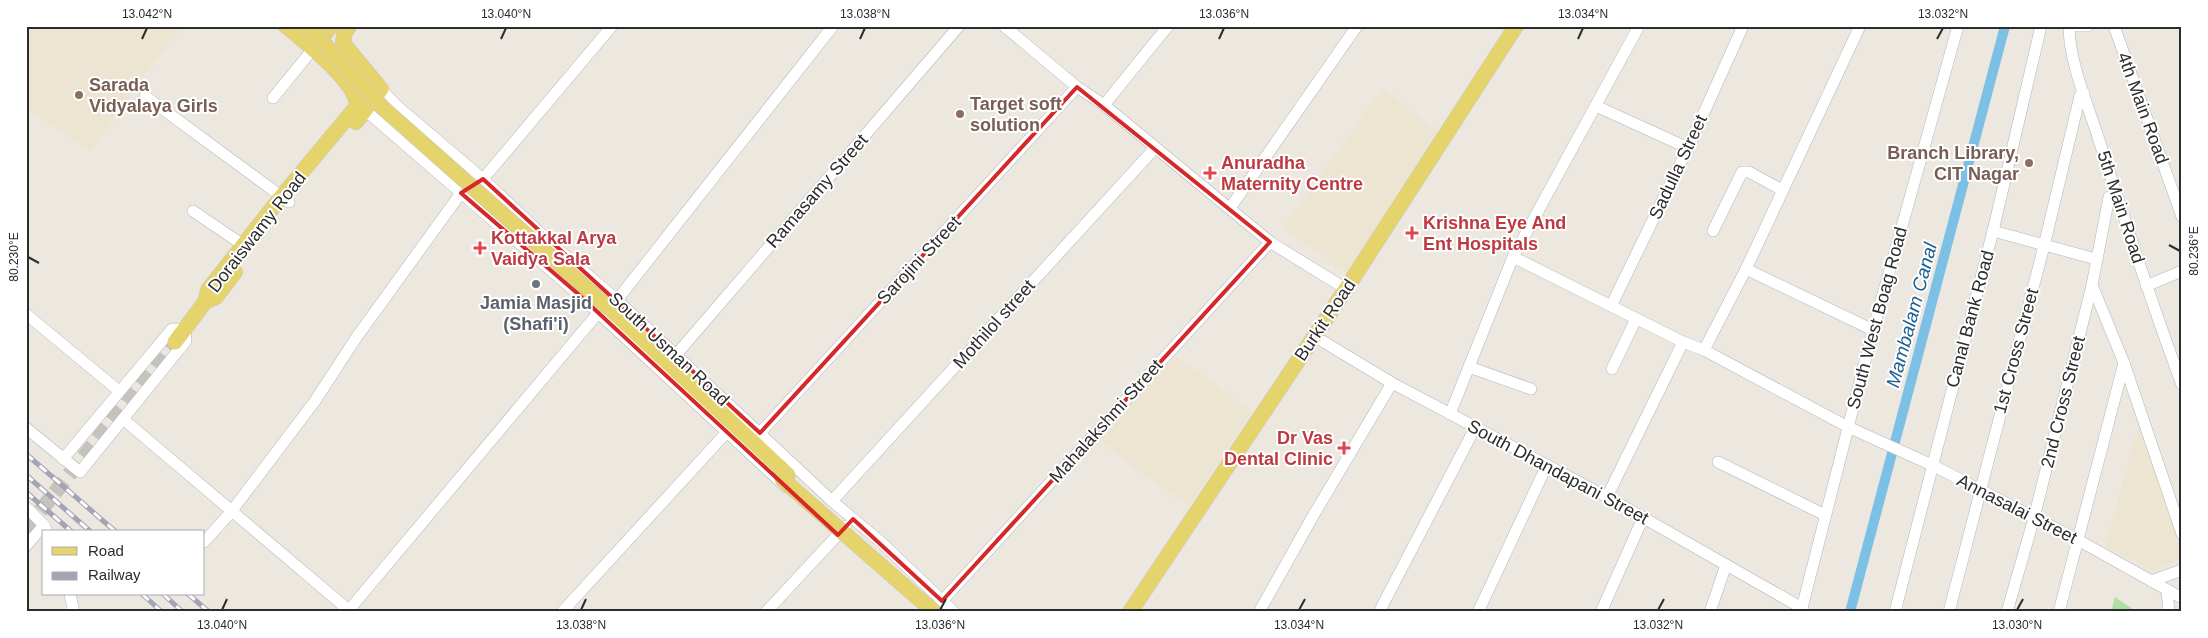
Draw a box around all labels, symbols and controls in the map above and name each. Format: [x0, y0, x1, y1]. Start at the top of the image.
text: 13.042°N [122, 7, 172, 21]
text: 13.040°N [481, 7, 531, 21]
text: 13.038°N [840, 7, 890, 21]
text: 13.036°N [1199, 7, 1249, 21]
text: 13.034°N [1558, 7, 1608, 21]
text: 13.032°N [1918, 7, 1968, 21]
street label: 4th Main Road [2114, 50, 2172, 166]
place label: Sarada Vidyalaya Girls [89, 75, 218, 116]
marker: Sarada Vidyalaya Girls [73, 89, 85, 101]
place label: Target soft solution [970, 94, 1062, 135]
marker: Target soft solution [954, 108, 966, 120]
street label: Sadulla Street [1645, 112, 1711, 222]
street label: Ramasamy Street [762, 130, 872, 252]
place label: Branch Library, CIT Nagar [1887, 143, 2019, 184]
street label: 5th Main Road [2093, 148, 2149, 266]
place label: Anuradha Maternity Centre [1221, 153, 1363, 194]
marker: Branch Library, CIT Nagar [2023, 157, 2035, 169]
marker: Anuradha Maternity Centre [1203, 166, 1217, 180]
street label: Doraiswamy Road [204, 168, 310, 296]
street label: Sarojini Street [873, 212, 965, 308]
place label: Krishna Eye And Ent Hospitals [1423, 213, 1566, 254]
street label: South West Boag Road [1843, 225, 1911, 411]
marker: Krishna Eye And Ent Hospitals [1405, 226, 1419, 240]
text: 80.236°E [2187, 226, 2201, 276]
place label: Kottakkal Arya Vaidya Sala [491, 228, 617, 269]
text: 80.230°E [7, 232, 21, 282]
water label: Mambalam Canal [1882, 240, 1941, 390]
marker: Kottakkal Arya Vaidya Sala [473, 241, 487, 255]
street label: Canal Bank Road [1942, 248, 1998, 390]
street label: Burkit Road [1290, 275, 1360, 365]
street label: Mothilol street [949, 276, 1039, 372]
marker: Jamia Masjid (Shafi'i) [530, 278, 542, 290]
street label: 1st Cross Street [1990, 286, 2042, 416]
street label: South Usman Road [605, 288, 733, 410]
place label: Jamia Masjid (Shafi'i) [480, 293, 592, 334]
street label: 2nd Cross Street [2037, 334, 2089, 470]
street label: Mahalakshmi Street [1045, 355, 1167, 487]
street label: South Dhandapani Street [1464, 416, 1652, 528]
place label: Dr Vas Dental Clinic [1224, 428, 1333, 469]
marker: Dr Vas Dental Clinic [1337, 441, 1351, 455]
street label: Annasalai Street [1954, 470, 2080, 548]
legend [42, 530, 205, 596]
text: Road [88, 542, 124, 559]
text: Railway [88, 566, 141, 583]
text: 13.040°N [197, 618, 247, 632]
text: 13.038°N [556, 618, 606, 632]
text: 13.036°N [915, 618, 965, 632]
text: 13.034°N [1274, 618, 1324, 632]
text: 13.032°N [1633, 618, 1683, 632]
text: 13.030°N [1992, 618, 2042, 632]

